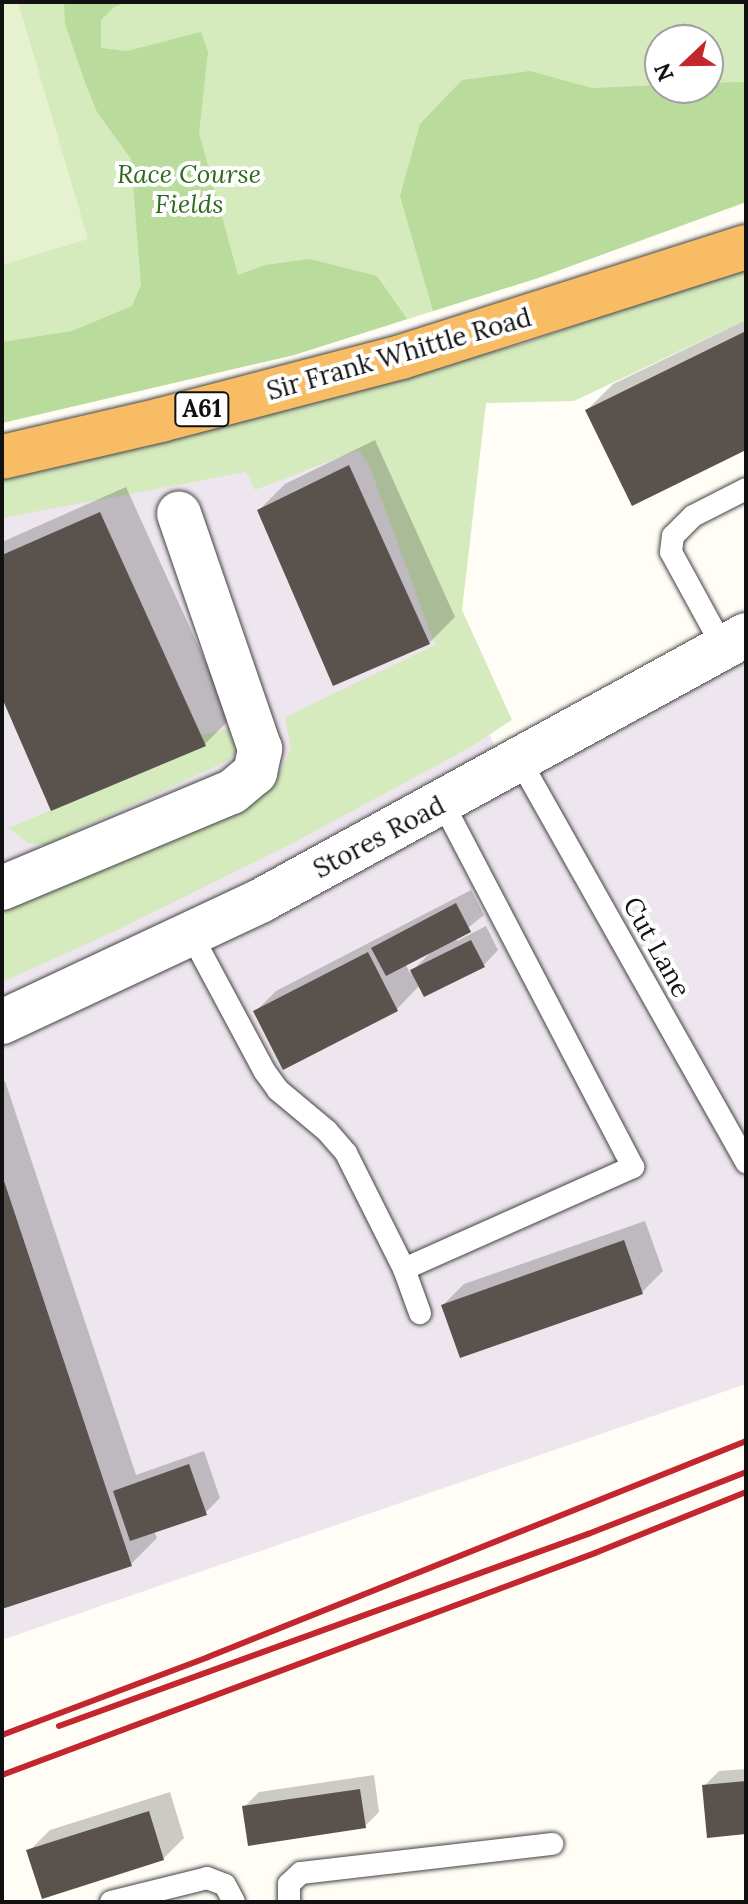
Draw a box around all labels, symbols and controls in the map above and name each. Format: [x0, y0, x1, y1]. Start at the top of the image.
north arrow [644, 24, 724, 104]
text: N [647, 59, 680, 85]
park label: Race Course Fields [117, 158, 261, 220]
street label: Sir Frank Whittle Road [263, 301, 535, 407]
road number: A61 [174, 389, 230, 429]
street label: Stores Road [308, 789, 450, 885]
street label: Cut Lane [617, 892, 697, 1002]

